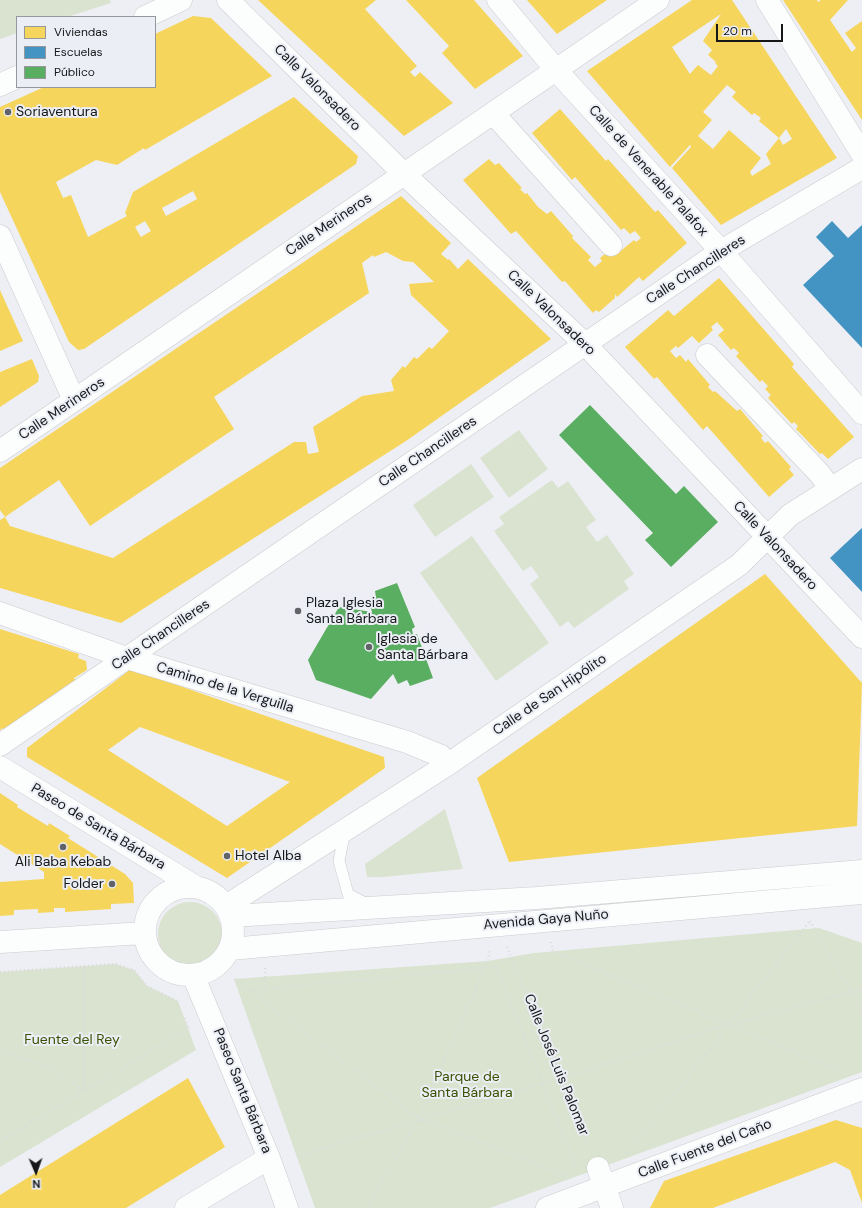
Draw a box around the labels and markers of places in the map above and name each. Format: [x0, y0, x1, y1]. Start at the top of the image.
place label: Soriaventura [16, 104, 98, 120]
marker: Soriaventura [3, 107, 13, 117]
place label: Plaza Iglesia Santa Bárbara [306, 595, 397, 628]
marker: Plaza Iglesia Santa Bárbara [293, 606, 303, 616]
place label: Iglesia de Santa Bárbara [377, 631, 468, 664]
marker: Iglesia de Santa Bárbara [364, 642, 374, 652]
marker: Ali Baba Kebab [58, 842, 68, 852]
place label: Hotel Alba [235, 848, 301, 864]
marker: Hotel Alba [222, 851, 232, 861]
place label: Ali Baba Kebab [15, 854, 111, 870]
place label: Folder [63, 876, 104, 892]
marker: Folder [107, 879, 117, 889]

